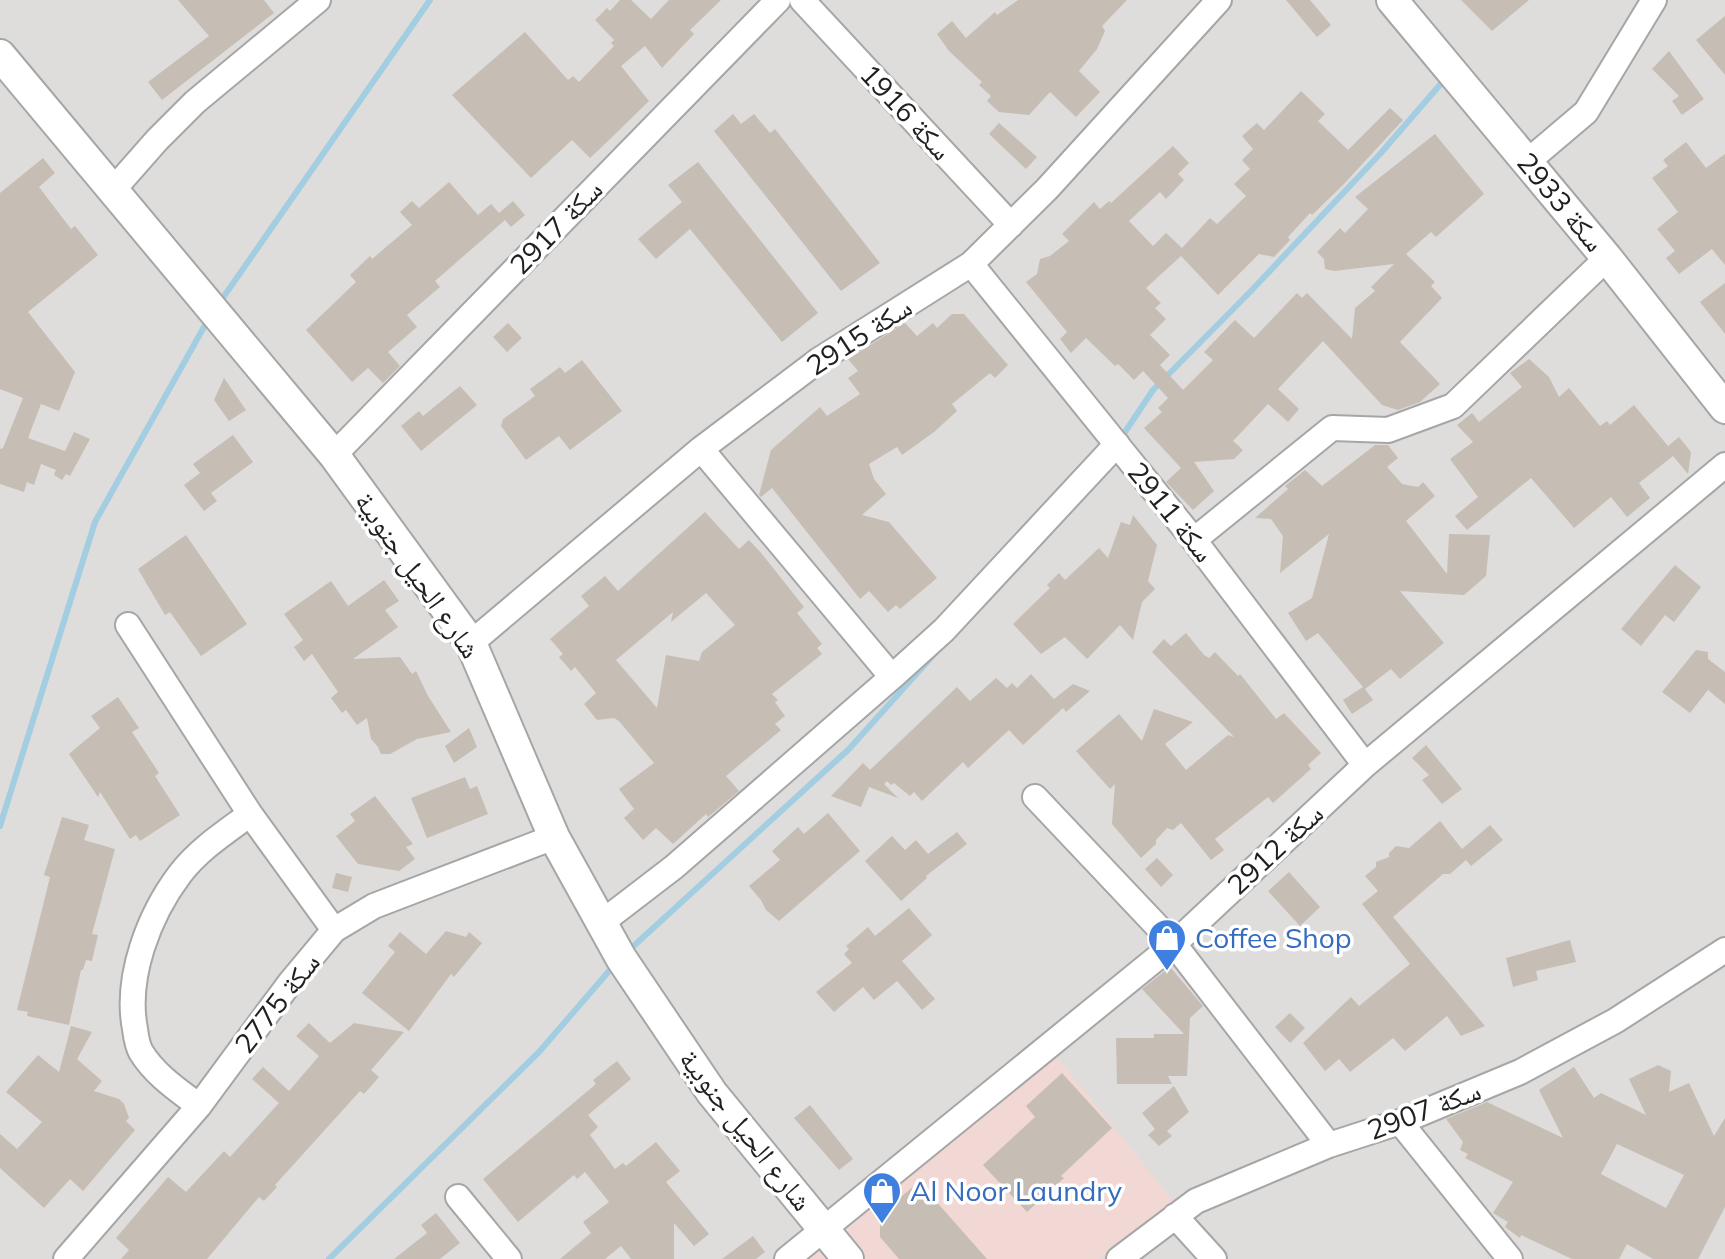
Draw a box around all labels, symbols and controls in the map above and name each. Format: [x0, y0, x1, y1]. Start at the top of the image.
street label: سكة 1916 [853, 56, 960, 167]
street label: سكة 2933 [1510, 145, 1613, 258]
street label: سكة 2917 [502, 172, 609, 281]
street label: سكة 2915 [800, 289, 918, 383]
street label: سكة 2911 [1121, 455, 1222, 569]
street label: شارع الحيل جنوبية [347, 485, 489, 665]
street label: سكة 2912 [1219, 795, 1330, 902]
shop icon: Coffee Shop [1146, 917, 1188, 972]
place label: Coffee Shop [1195, 920, 1352, 955]
street label: سكة 2775 [226, 945, 327, 1060]
street label: شارع الحيل جنوبية [672, 1042, 820, 1218]
street label: سكة 2907 [1362, 1072, 1485, 1147]
shop icon: Al Noor Laundry [861, 1170, 903, 1225]
place label: Al Noor Laundry [910, 1173, 1122, 1208]

